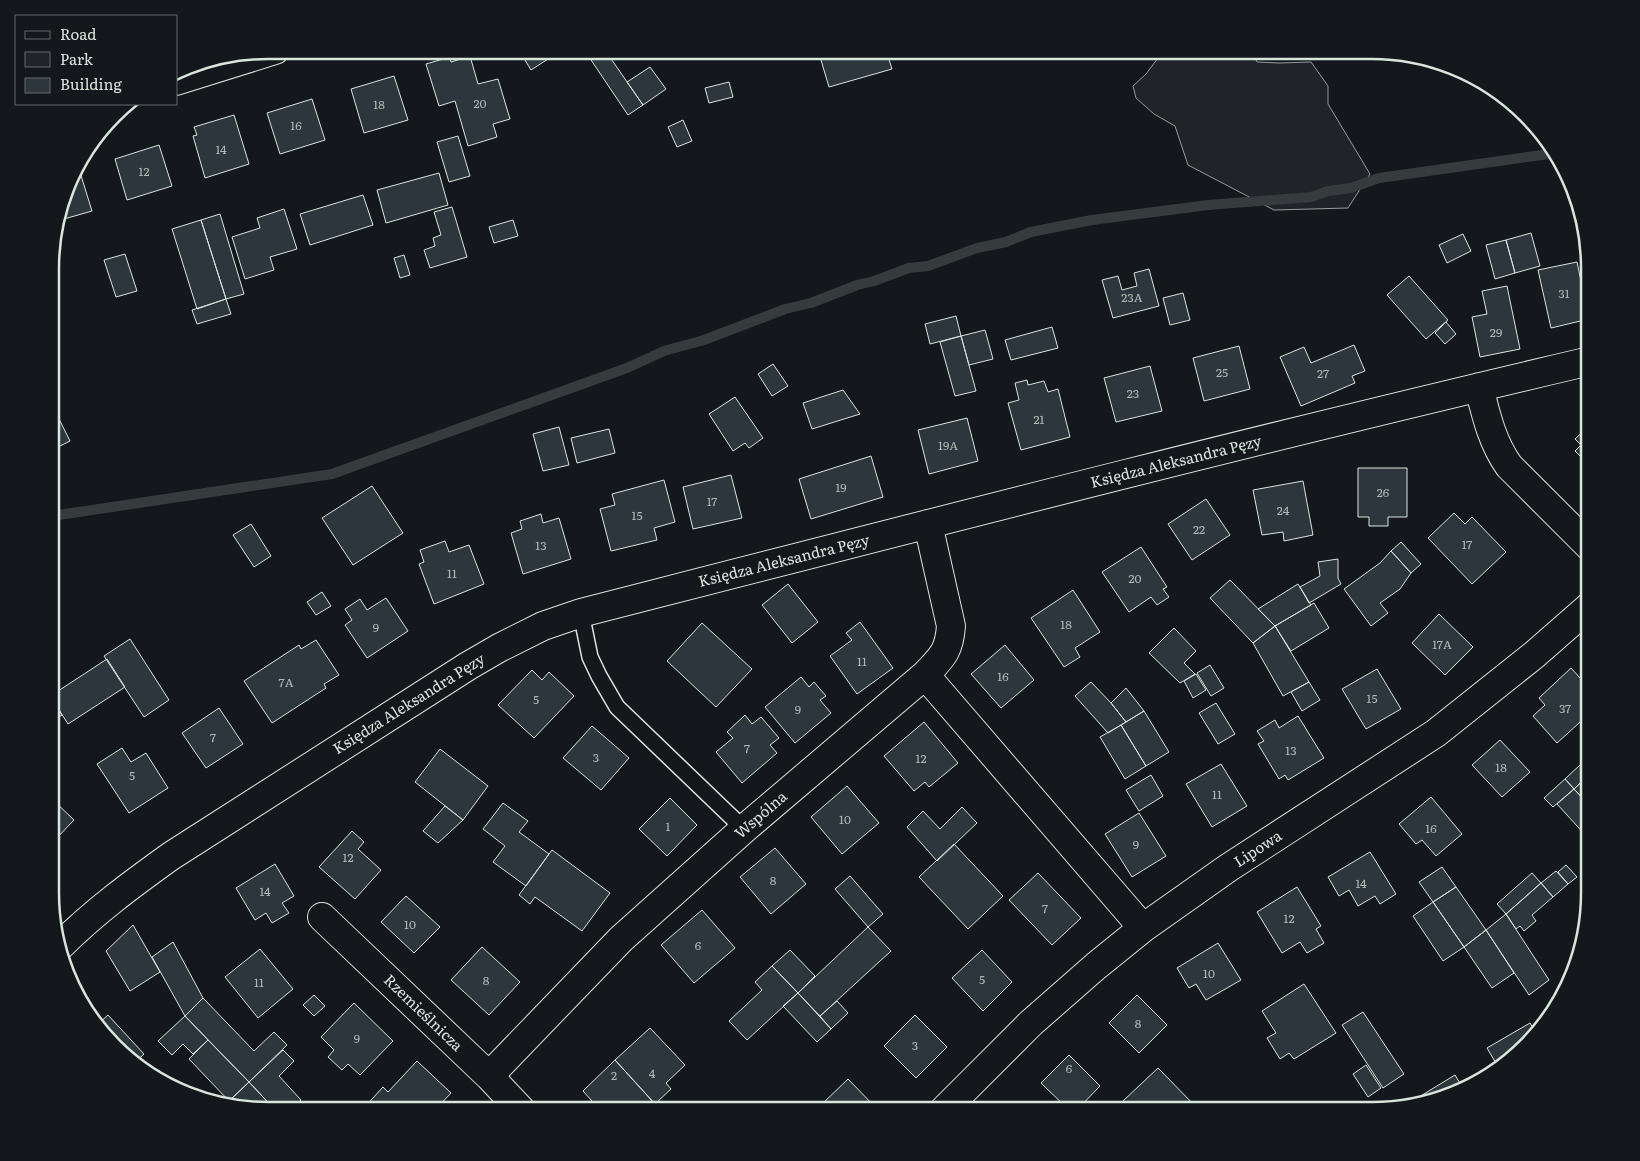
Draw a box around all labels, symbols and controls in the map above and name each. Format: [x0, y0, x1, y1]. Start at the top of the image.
legend [15, 15, 178, 105]
text: Road [60, 22, 96, 45]
text: Park [60, 47, 94, 70]
text: Building [60, 72, 122, 95]
house number: 20 [473, 94, 487, 112]
house number: 18 [373, 95, 385, 113]
house number: 16 [290, 116, 302, 134]
house number: 14 [215, 140, 227, 158]
house number: 12 [139, 162, 149, 180]
house number: 31 [1558, 284, 1570, 302]
house number: 23A [1121, 288, 1143, 306]
house number: 29 [1490, 323, 1502, 341]
house number: 25 [1216, 363, 1228, 381]
house number: 27 [1317, 364, 1329, 382]
house number: 23 [1127, 384, 1139, 402]
house number: 21 [1034, 410, 1045, 428]
street label: Księdza Aleksandra Pęzy [1088, 428, 1264, 493]
house number: 19A [938, 436, 958, 454]
house number: 19 [835, 478, 847, 496]
house number: 26 [1377, 483, 1390, 501]
house number: 17 [707, 492, 717, 510]
house number: 24 [1277, 501, 1290, 519]
house number: 15 [632, 506, 642, 524]
house number: 22 [1193, 520, 1205, 538]
street label: Księdza Aleksandra Pęzy [696, 527, 872, 592]
house number: 17 [1462, 535, 1472, 553]
house number: 13 [535, 536, 547, 554]
house number: 11 [447, 564, 457, 582]
house number: 20 [1128, 569, 1142, 587]
house number: 18 [1060, 615, 1072, 633]
house number: 9 [373, 618, 379, 636]
house number: 17A [1432, 635, 1452, 653]
street label: Księdza Aleksandra Pęzy [328, 646, 489, 759]
house number: 11 [857, 652, 867, 670]
house number: 16 [997, 667, 1009, 685]
house number: 7A [279, 673, 294, 691]
house number: 15 [1367, 689, 1377, 707]
house number: 5 [533, 690, 539, 708]
house number: 37 [1559, 699, 1571, 717]
house number: 9 [795, 700, 801, 718]
house number: 7 [210, 728, 216, 746]
house number: 7 [744, 739, 750, 757]
house number: 13 [1285, 741, 1297, 759]
house number: 3 [593, 748, 599, 766]
house number: 12 [916, 749, 926, 767]
house number: 18 [1495, 758, 1507, 776]
house number: 5 [129, 766, 135, 784]
street label: Wspólna [729, 784, 792, 843]
house number: 11 [1212, 785, 1222, 803]
house number: 10 [839, 810, 851, 828]
house number: 1 [666, 817, 671, 835]
house number: 16 [1425, 819, 1437, 837]
street label: Lipowa [1229, 823, 1287, 872]
house number: 9 [1133, 835, 1139, 853]
house number: 12 [343, 848, 353, 866]
house number: 8 [770, 871, 777, 889]
house number: 14 [1355, 874, 1367, 892]
house number: 14 [259, 882, 271, 900]
house number: 7 [1042, 899, 1048, 917]
house number: 12 [1284, 909, 1294, 927]
house number: 10 [404, 915, 416, 933]
house number: 6 [695, 936, 702, 954]
house number: 10 [1203, 964, 1215, 982]
street label: Rzemieślnicza [379, 968, 469, 1056]
house number: 5 [979, 970, 985, 988]
house number: 8 [483, 971, 490, 989]
house number: 11 [254, 973, 264, 991]
house number: 8 [1135, 1014, 1142, 1032]
house number: 9 [354, 1029, 360, 1047]
house number: 3 [912, 1036, 918, 1054]
house number: 6 [1066, 1059, 1073, 1077]
house number: 4 [649, 1064, 656, 1082]
house number: 2 [611, 1066, 617, 1084]

